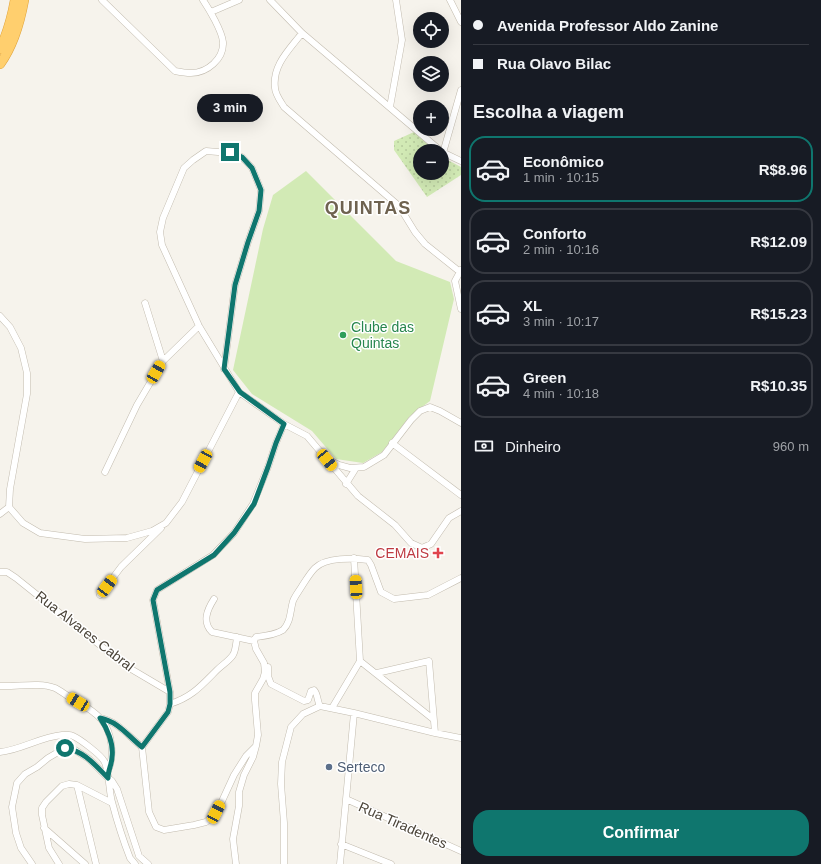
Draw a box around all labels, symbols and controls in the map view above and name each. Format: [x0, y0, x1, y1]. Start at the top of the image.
map controls [413, 12, 449, 180]
button: locate [413, 12, 449, 48]
text: Avenida Professor Aldo Zanine [497, 17, 718, 34]
text: Rua Olavo Bilac [497, 55, 611, 72]
button: layers [413, 56, 449, 92]
callout: 3 min [197, 94, 263, 122]
text: 3 min [213, 100, 247, 115]
button: + [413, 100, 449, 136]
text: Escolha a viagem [473, 102, 624, 122]
route end [221, 143, 239, 161]
button: − [413, 144, 449, 180]
icon: car [475, 151, 511, 187]
text: Econômico [523, 153, 604, 170]
text: R$8.96 [759, 161, 807, 178]
text: 1 min · 10:15 [523, 170, 599, 185]
district label: QUINTAS [325, 198, 411, 218]
icon: car [475, 223, 511, 259]
text: Conforto [523, 225, 586, 242]
text: R$12.09 [750, 233, 807, 250]
text: 2 min · 10:16 [523, 242, 599, 257]
icon: car [475, 295, 511, 331]
text: XL [523, 297, 542, 314]
text: R$15.23 [750, 305, 807, 322]
text: 3 min · 10:17 [523, 314, 599, 329]
place label: Clube das Quintas [351, 319, 414, 351]
marker: Clube das Quintas [338, 330, 348, 340]
car [145, 359, 167, 385]
icon: car [475, 367, 511, 403]
text: Green [523, 369, 566, 386]
text: R$10.35 [750, 377, 807, 394]
text: 4 min · 10:18 [523, 386, 599, 401]
icon: cash [473, 435, 495, 457]
text: Dinheiro [505, 438, 561, 455]
text: 960 m [773, 439, 809, 454]
car [315, 447, 339, 473]
car [192, 448, 214, 474]
place label: CEMAIS [375, 545, 429, 561]
marker: CEMAIS [432, 547, 444, 559]
car [95, 573, 119, 599]
car [349, 575, 363, 599]
street label: Rua Alvares Cabral [33, 588, 137, 674]
car [65, 691, 91, 713]
route start [56, 739, 74, 757]
place label: Serteco [337, 759, 385, 775]
marker: Serteco [324, 762, 334, 772]
street label: Rua Tiradentes [356, 798, 450, 852]
car [205, 799, 227, 825]
button: Confirmar [473, 810, 809, 856]

